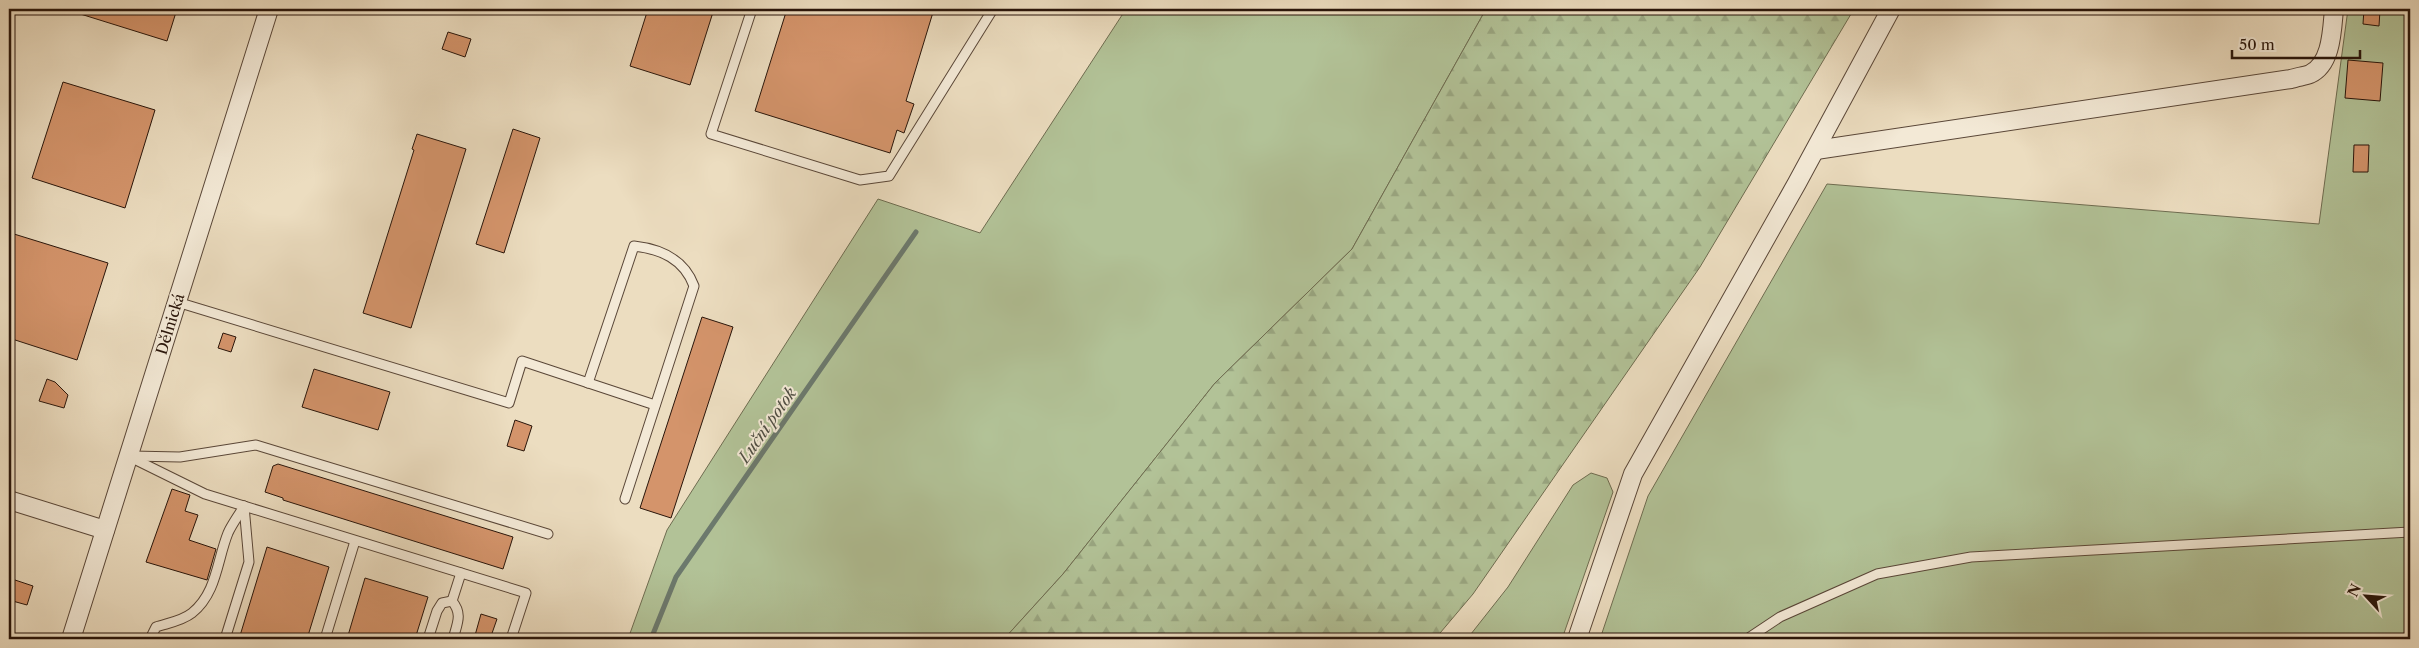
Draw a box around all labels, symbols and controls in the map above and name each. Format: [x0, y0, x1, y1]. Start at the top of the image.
scale bar [2232, 28, 2359, 60]
text: 50 m [2239, 35, 2275, 54]
street label: Dělnická [152, 291, 188, 357]
water label: Luční potok [733, 383, 801, 468]
north arrow [2342, 570, 2392, 620]
text: N [2344, 581, 2365, 600]

